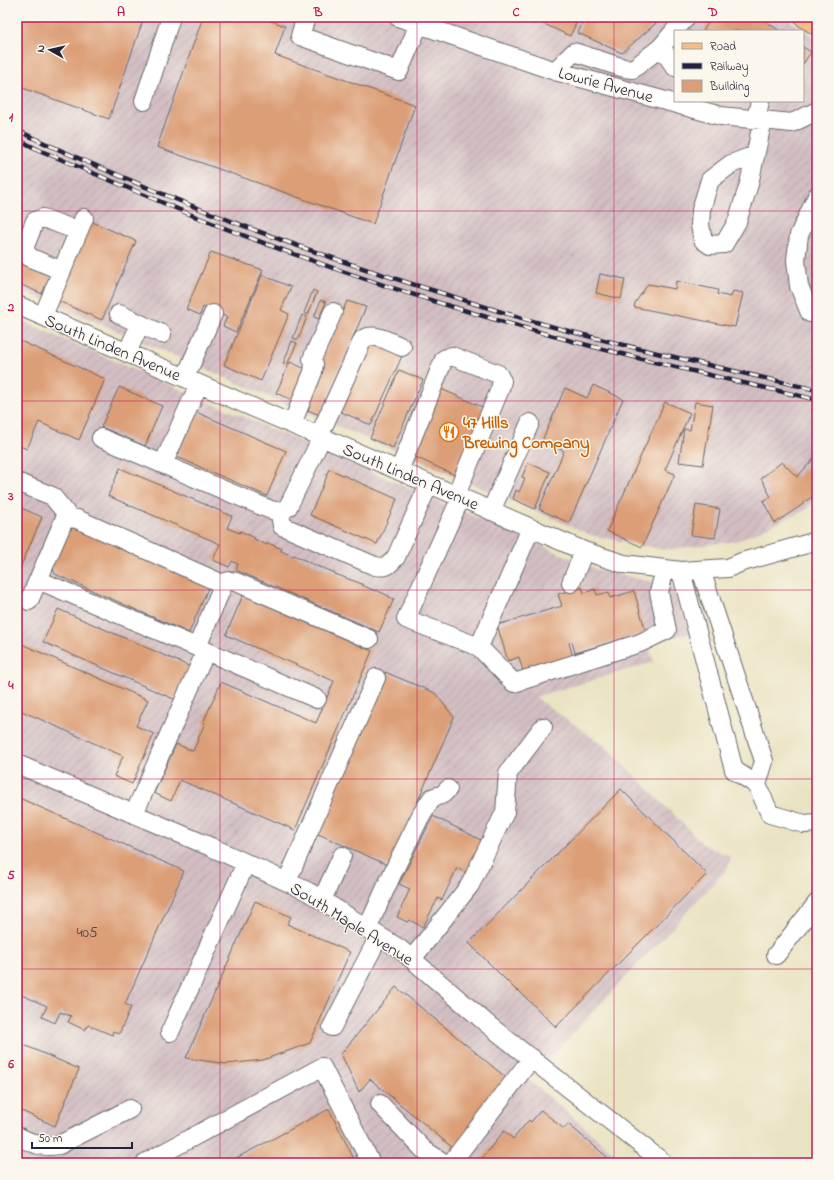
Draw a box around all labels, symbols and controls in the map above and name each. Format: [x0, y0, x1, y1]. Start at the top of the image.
text: A [117, 3, 125, 22]
text: B [313, 3, 323, 22]
text: C [512, 3, 520, 22]
text: D [707, 3, 718, 22]
north arrow [30, 30, 70, 70]
legend [674, 30, 804, 102]
text: Road [710, 38, 736, 56]
text: N [33, 44, 50, 54]
text: Railway [710, 58, 749, 77]
street label: Lowrie Avenue [555, 61, 656, 110]
text: Building [709, 78, 749, 97]
text: 1 [9, 108, 14, 127]
text: 2 [7, 298, 15, 317]
street label: South Linden Avenue [40, 308, 185, 389]
place label: 47 Hills Brewing Company [462, 411, 590, 458]
restaurant icon: 47 Hills Brewing Company [438, 421, 460, 443]
street label: South Linden Avenue [338, 437, 483, 518]
text: 3 [7, 487, 14, 506]
text: 4 [7, 676, 14, 695]
text: 5 [7, 866, 15, 885]
street label: South Maple Avenue [285, 876, 418, 972]
house number: 405 [76, 922, 98, 944]
text: 6 [7, 1055, 14, 1074]
scale bar [32, 1124, 132, 1150]
text: 50 m [38, 1130, 62, 1148]

